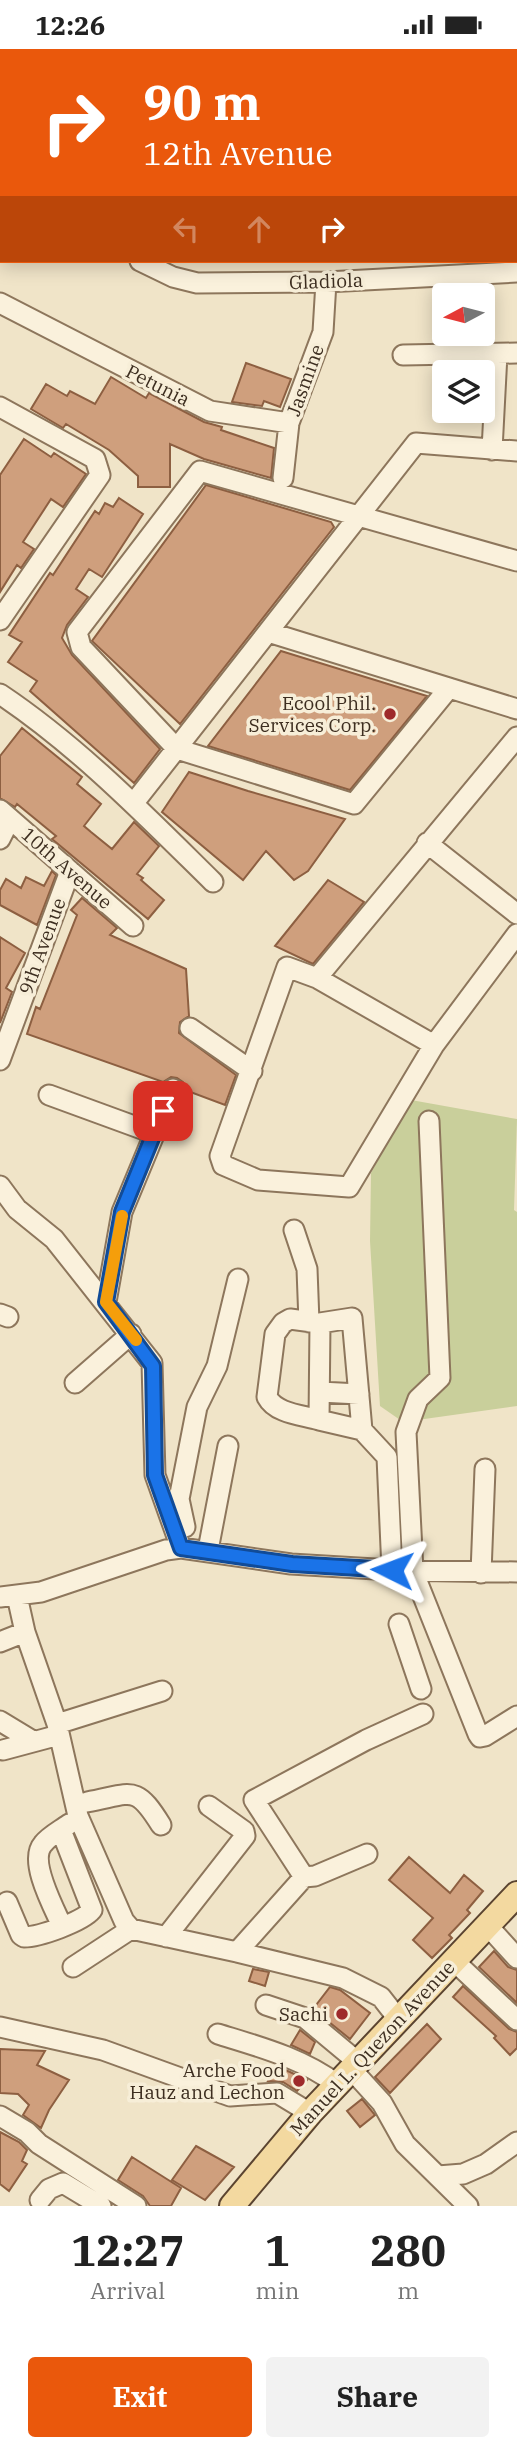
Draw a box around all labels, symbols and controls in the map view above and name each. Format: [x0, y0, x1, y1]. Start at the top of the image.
text: 12:26 [35, 8, 105, 42]
text: 90 m [143, 70, 261, 133]
icon: right [28, 77, 119, 168]
text: 12th Avenue [143, 132, 333, 174]
icon: left [167, 210, 205, 248]
icon: ahead [240, 210, 278, 248]
icon: right [313, 210, 351, 248]
street label: Gladiola [289, 268, 363, 294]
north arrow [432, 283, 495, 347]
map controls [432, 283, 495, 423]
street label: Jasmine [281, 341, 329, 419]
street label: Petunia [122, 359, 194, 411]
button: layers [432, 360, 495, 423]
place label: Ecool Phil. Services Corp. [249, 691, 376, 737]
marker: Ecool Phil. Services Corp. [382, 706, 398, 722]
street label: 10th Avenue [17, 822, 117, 914]
street label: 9th Avenue [13, 894, 71, 998]
pin [133, 1081, 193, 1141]
icon: arrive [144, 1092, 182, 1130]
position arrow [355, 1533, 429, 1607]
street label: Manuel L. Quezon Avenue [284, 1955, 460, 2141]
place label: Sachi [279, 2002, 328, 2026]
marker: Sachi [334, 2006, 350, 2022]
place label: Arche Food Hauz and Lechon [129, 2058, 285, 2104]
marker: Arche Food Hauz and Lechon [291, 2073, 307, 2089]
text: 12:27 [71, 2223, 185, 2278]
text: 1 [265, 2223, 290, 2278]
text: 280 [370, 2223, 446, 2278]
text: Arrival [90, 2275, 165, 2305]
text: min [256, 2275, 299, 2305]
text: m [397, 2275, 419, 2305]
button: Exit [28, 2357, 252, 2437]
button: Share [266, 2357, 489, 2437]

